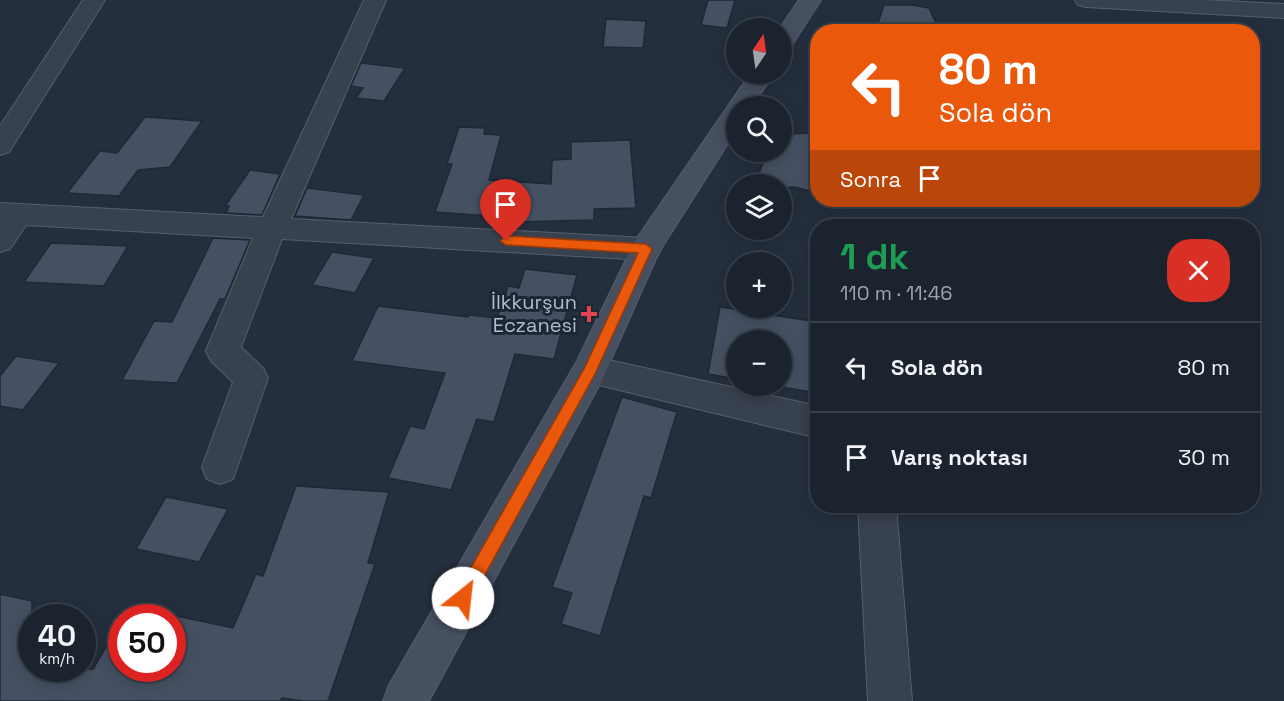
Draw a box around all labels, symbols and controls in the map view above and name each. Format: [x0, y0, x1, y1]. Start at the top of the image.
north arrow [726, 18, 792, 84]
map controls [726, 18, 792, 396]
text: 80 m [939, 43, 1038, 96]
icon: left [840, 48, 918, 126]
text: Sola dön [939, 95, 1052, 130]
button: search [726, 96, 792, 162]
icon: arrive [913, 162, 946, 195]
text: Sonra [840, 165, 901, 193]
button: layers [726, 174, 792, 240]
pin [480, 179, 531, 241]
icon: arrive [489, 188, 522, 221]
text: 1 dk [840, 234, 909, 280]
button: close [1167, 239, 1230, 302]
button: + [726, 252, 792, 318]
text: 110 m · 11:46 [840, 280, 952, 306]
place label: İlkkurşun Eczanesi [491, 289, 577, 338]
marker: İlkkurşun Eczanesi [582, 307, 596, 321]
button: − [726, 330, 792, 396]
icon: left [840, 351, 873, 384]
text: Sola dön [891, 353, 983, 381]
text: 80 m [1178, 353, 1230, 381]
icon: arrive [840, 441, 873, 474]
text: Varış noktası [891, 443, 1028, 471]
text: 30 m [1178, 443, 1230, 471]
position arrow [431, 566, 495, 630]
speed limit sign: 50 [108, 604, 186, 682]
text: 40 [38, 616, 76, 655]
text: km/h [39, 649, 75, 668]

